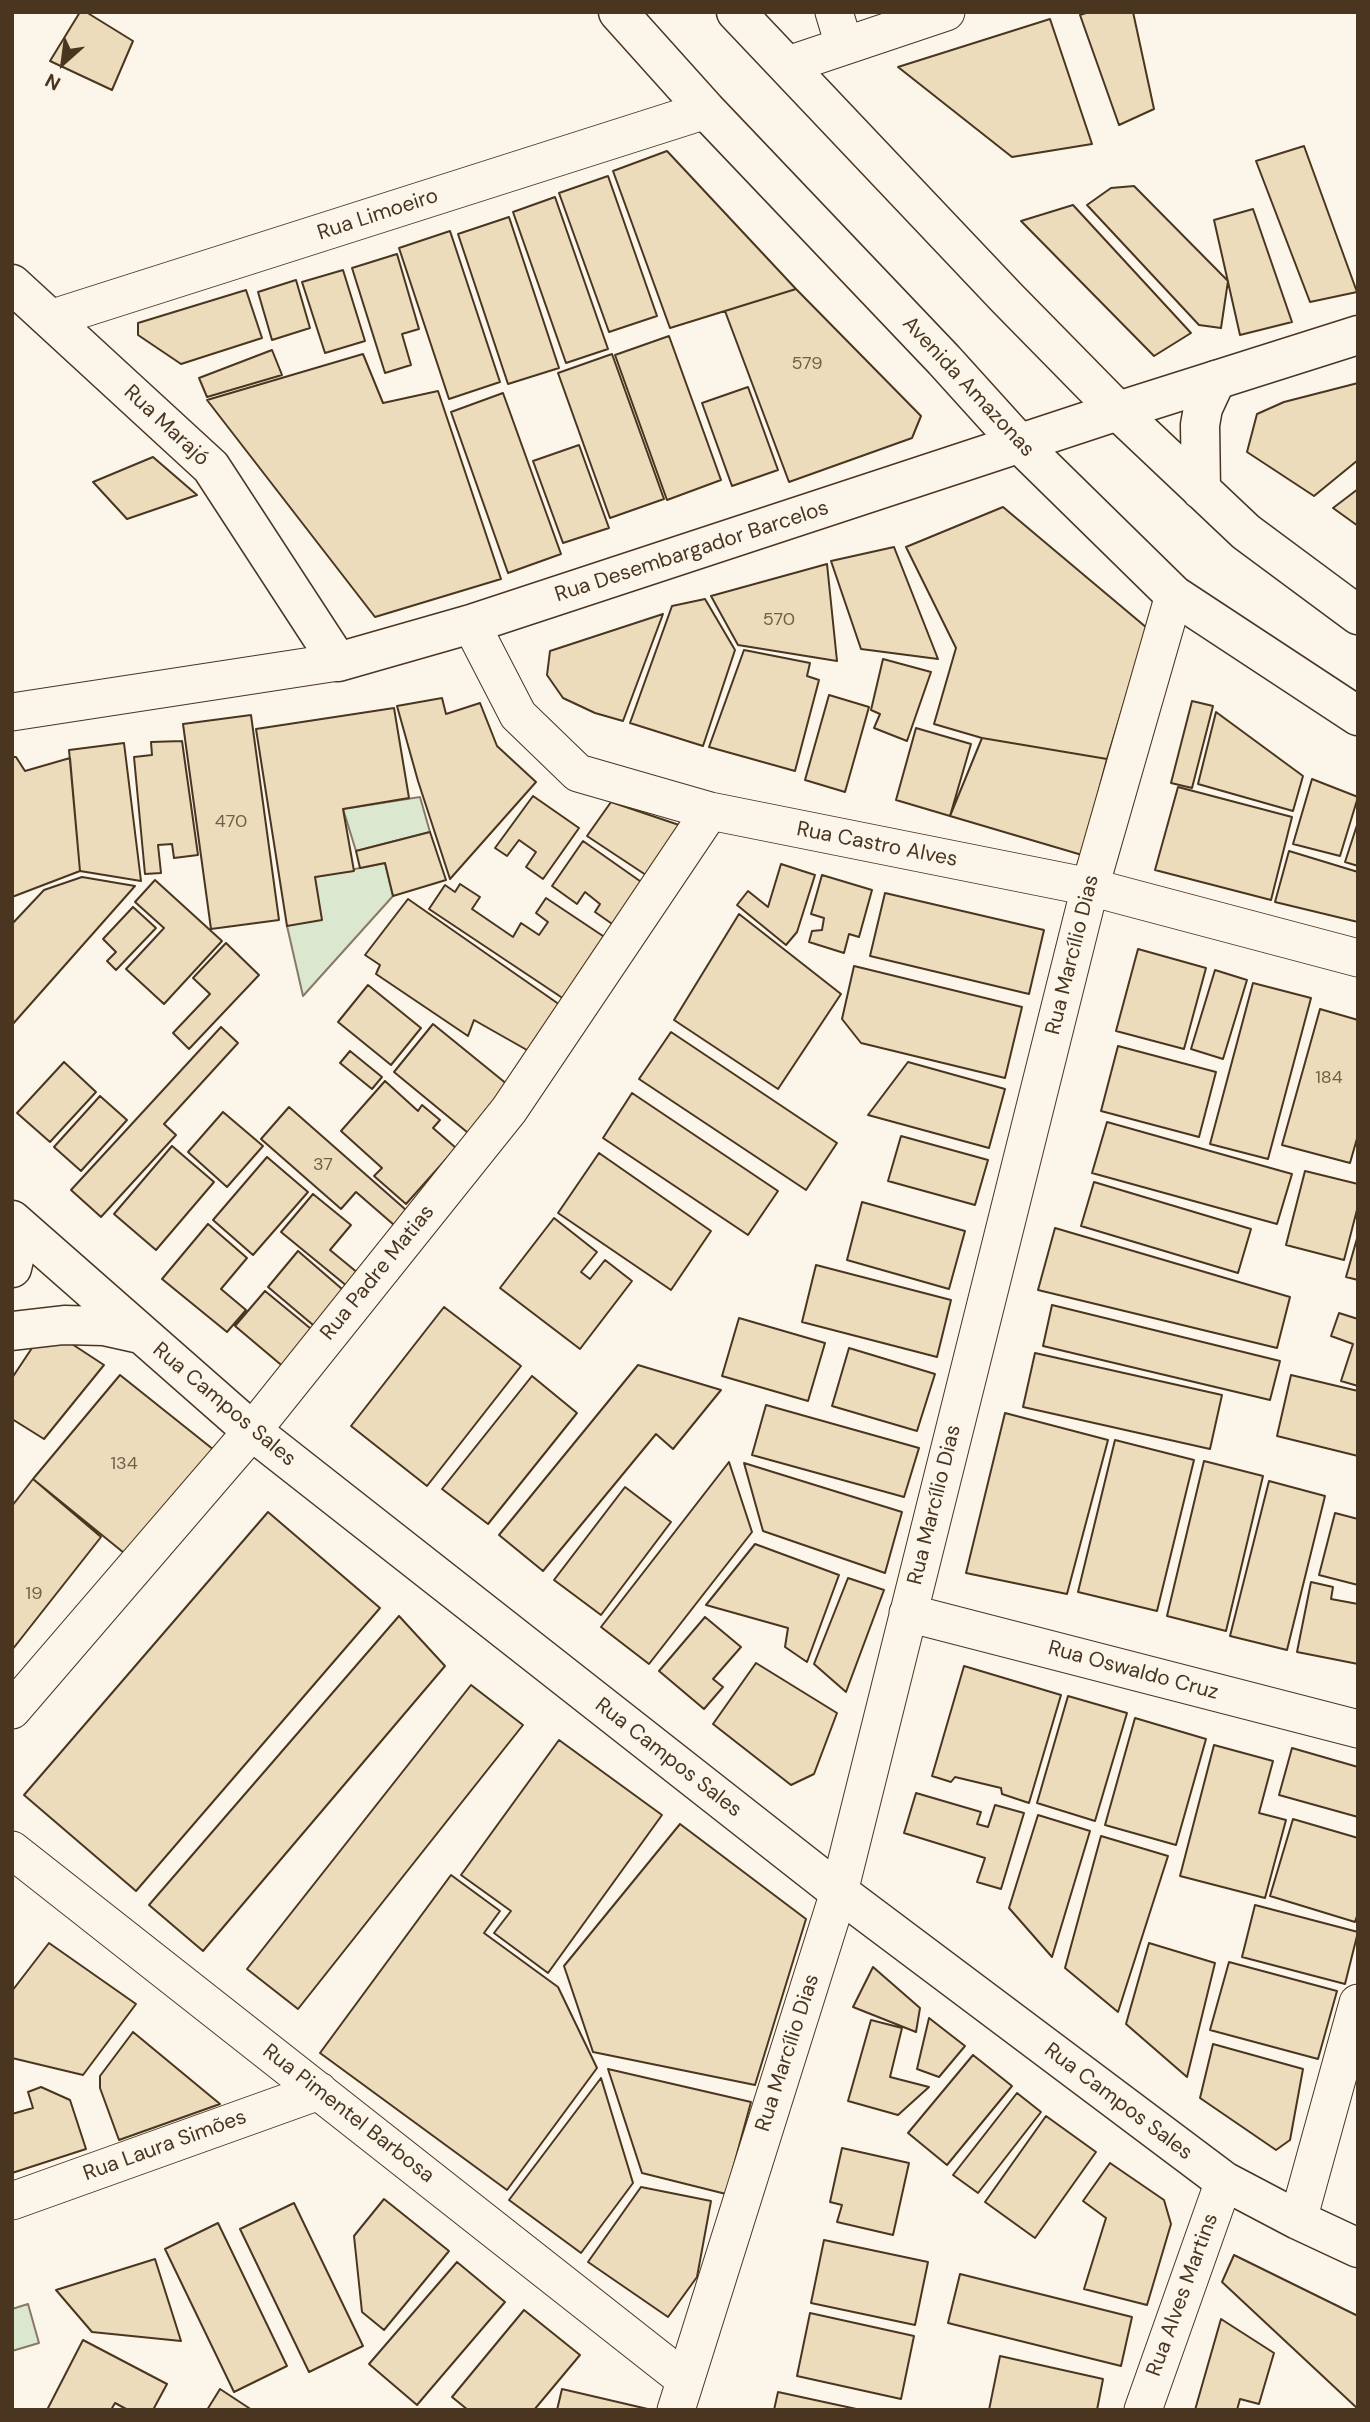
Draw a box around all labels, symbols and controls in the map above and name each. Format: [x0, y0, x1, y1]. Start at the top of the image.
north arrow [28, 28, 98, 98]
text: N [41, 68, 65, 96]
street label: Rua Limoeiro [314, 184, 442, 246]
street label: Avenida Amazonas [896, 312, 1040, 462]
house number: 579 [791, 353, 823, 375]
street label: Rua Marajó [118, 380, 214, 472]
street label: Rua Desembargador Barcelos [552, 496, 832, 608]
house number: 570 [763, 609, 795, 631]
house number: 470 [215, 811, 247, 833]
street label: Rua Castro Alves [794, 817, 960, 873]
street label: Rua Marcílio Dias [1041, 872, 1105, 1038]
house number: 184 [1315, 1067, 1343, 1089]
house number: 37 [313, 1154, 333, 1176]
street label: Rua Padre Matias [316, 1200, 440, 1346]
street label: Rua Campos Sales [147, 1338, 301, 1472]
street label: Rua Marcílio Dias [903, 1422, 967, 1588]
house number: 134 [110, 1453, 138, 1475]
house number: 19 [26, 1583, 42, 1605]
street label: Rua Oswaldo Cruz [1045, 1636, 1221, 1706]
street label: Rua Campos Sales [590, 1693, 746, 1823]
street label: Rua Marcílio Dias [751, 1971, 825, 2135]
street label: Rua Campos Sales [1039, 2038, 1197, 2166]
street label: Rua Pimentel Barbosa [257, 2039, 439, 2189]
street label: Rua Laura Simões [80, 2105, 250, 2187]
street label: Rua Alves Martins [1142, 2210, 1224, 2380]

